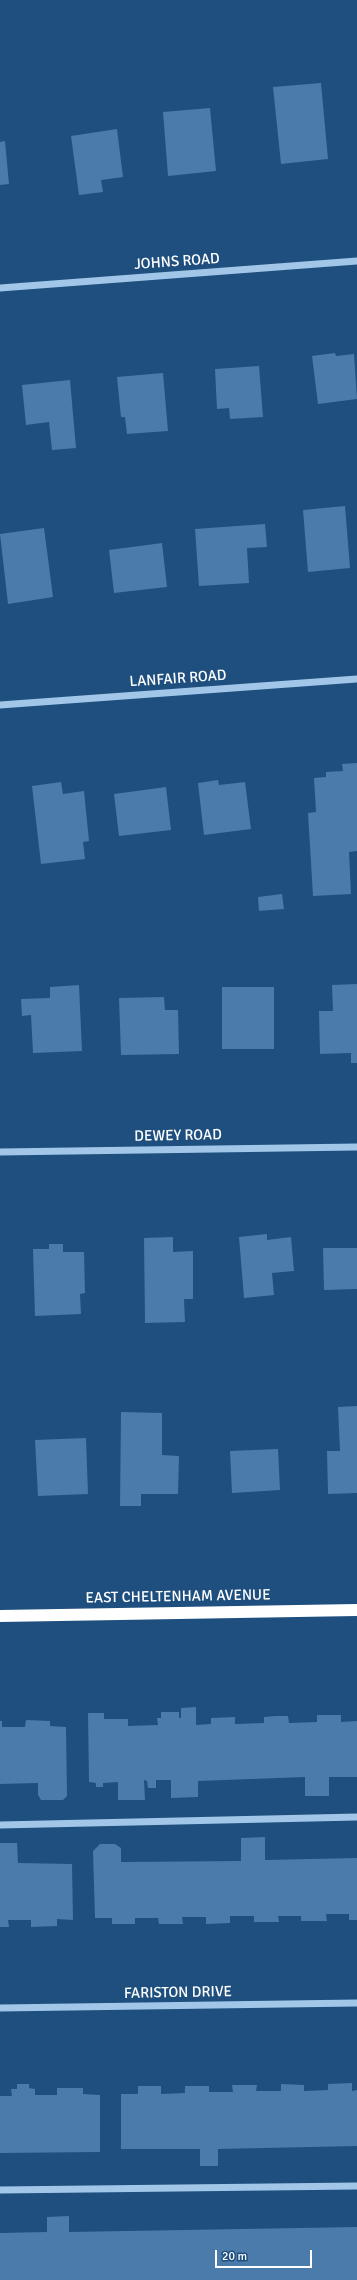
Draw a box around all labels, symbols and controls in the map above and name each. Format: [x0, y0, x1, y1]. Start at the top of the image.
street label: JOHNS ROAD [134, 250, 220, 274]
street label: LANFAIR ROAD [129, 667, 227, 691]
street label: DEWEY ROAD [134, 1126, 222, 1146]
street label: EAST CHELTENHAM AVENUE [85, 1586, 271, 1608]
street label: FARISTON DRIVE [124, 1983, 232, 2003]
scale bar [217, 2242, 314, 2268]
text: 20 m [222, 2249, 247, 2264]

